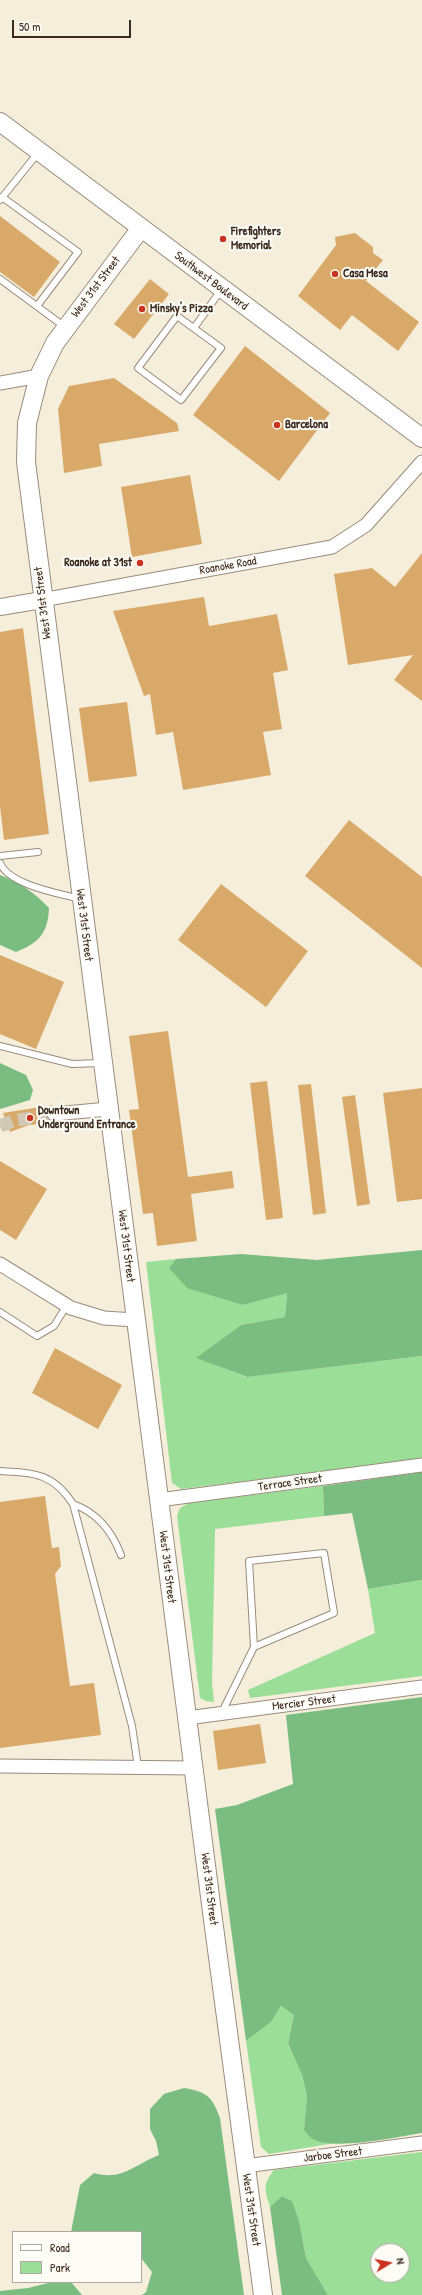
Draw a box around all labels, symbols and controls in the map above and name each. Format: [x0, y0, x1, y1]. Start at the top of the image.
scale bar [14, 12, 133, 38]
text: 50 m [19, 18, 40, 35]
place label: Firefighters Memorial [231, 225, 281, 253]
marker: Firefighters Memorial [218, 234, 228, 244]
street label: Southwest Boulevard [171, 249, 251, 313]
street label: West 31st Street [68, 254, 124, 320]
place label: Casa Mesa [343, 267, 388, 281]
marker: Casa Mesa [330, 269, 340, 279]
place label: Minsky's Pizza [150, 302, 213, 316]
marker: Minsky's Pizza [137, 304, 147, 314]
place label: Barcelona [285, 418, 328, 432]
marker: Barcelona [272, 420, 282, 430]
street label: Roanoke Road [198, 554, 258, 578]
place label: Roanoke at 31st [64, 556, 132, 570]
marker: Roanoke at 31st [135, 558, 145, 568]
street label: West 31st Street [31, 566, 55, 640]
street label: West 31st Street [72, 888, 96, 962]
place label: Downtown Underground Entrance [38, 1104, 136, 1132]
marker: Downtown Underground Entrance [25, 1113, 35, 1123]
street label: West 31st Street [114, 1209, 138, 1283]
street label: Terrace Street [257, 1471, 323, 1495]
street label: West 31st Street [155, 1530, 179, 1604]
street label: Mercier Street [271, 1692, 337, 1714]
street label: West 31st Street [197, 1852, 221, 1926]
street label: Jarboe Street [303, 2144, 363, 2166]
street label: West 31st Street [239, 2173, 263, 2247]
legend [12, 2231, 142, 2283]
text: Road [50, 2239, 70, 2256]
north arrow [370, 2243, 410, 2283]
text: N [393, 2257, 408, 2265]
text: Park [50, 2259, 70, 2276]

